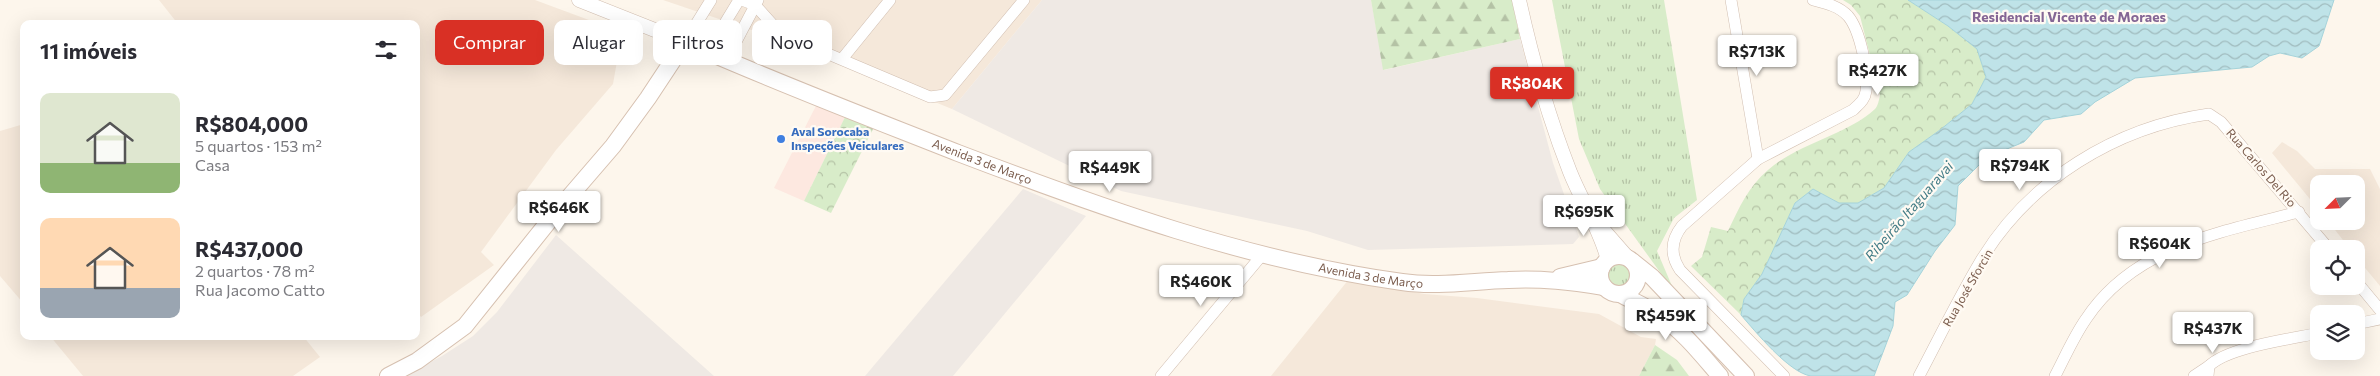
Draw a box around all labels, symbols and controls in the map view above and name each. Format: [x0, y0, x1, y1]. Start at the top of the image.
district label: Residencial Vicente de Moraes [1972, 8, 2167, 25]
chip: Comprar [435, 20, 544, 65]
chip: Alugar [554, 20, 643, 65]
chip: Filtros [653, 20, 742, 65]
chip: Novo [752, 20, 832, 65]
pin: R$713K [1716, 34, 1798, 77]
icon: filters [372, 36, 400, 64]
text: 11 imóveis [40, 38, 137, 63]
text: R$713K [1729, 41, 1785, 60]
pin: R$427K [1837, 54, 1919, 96]
text: R$427K [1849, 60, 1907, 79]
pin: R$804K [1491, 66, 1573, 109]
text: R$804K [1501, 73, 1563, 92]
text: R$804,000 [195, 111, 308, 136]
icon: home [80, 113, 140, 173]
place label: Aval Sorocaba Inspeções Veiculares [791, 124, 905, 152]
street label: Rua Carlos Del Rio [2224, 125, 2300, 209]
marker: Aval Sorocaba Inspeções Veiculares [775, 133, 787, 145]
text: 5 quartos · 153 m² [195, 136, 322, 155]
street label: Avenida 3 de Março [930, 136, 1034, 186]
pin: R$794K [1979, 148, 2061, 191]
pin: R$449K [1069, 150, 1151, 193]
text: Casa [195, 155, 230, 174]
text: R$794K [1990, 155, 2050, 174]
text: R$449K [1080, 157, 1140, 176]
water label: Ribeirão Itaguaravai [1861, 157, 1957, 264]
north arrow [2310, 175, 2365, 230]
map controls [2310, 175, 2365, 360]
pin: R$646K [518, 190, 600, 233]
pin: R$695K [1543, 194, 1625, 237]
text: R$646K [529, 197, 590, 216]
text: R$695K [1554, 201, 1614, 220]
pin: R$604K [2119, 226, 2201, 269]
text: R$604K [2129, 233, 2191, 252]
text: R$437,000 [195, 236, 303, 261]
icon: home [80, 238, 140, 298]
button: locate [2310, 240, 2365, 295]
street label: Rua José Sforcin [1939, 246, 1996, 329]
street label: Avenida 3 de Março [1317, 260, 1423, 290]
text: 2 quartos · 78 m² [195, 261, 315, 280]
pin: R$460K [1160, 264, 1242, 307]
text: R$460K [1170, 271, 1232, 290]
text: Rua Jacomo Catto [195, 280, 325, 299]
pin: R$459K [1625, 298, 1707, 341]
text: R$459K [1636, 305, 1696, 324]
button: layers [2310, 305, 2365, 360]
pin: R$437K [2172, 312, 2254, 354]
text: R$437K [2183, 318, 2243, 337]

